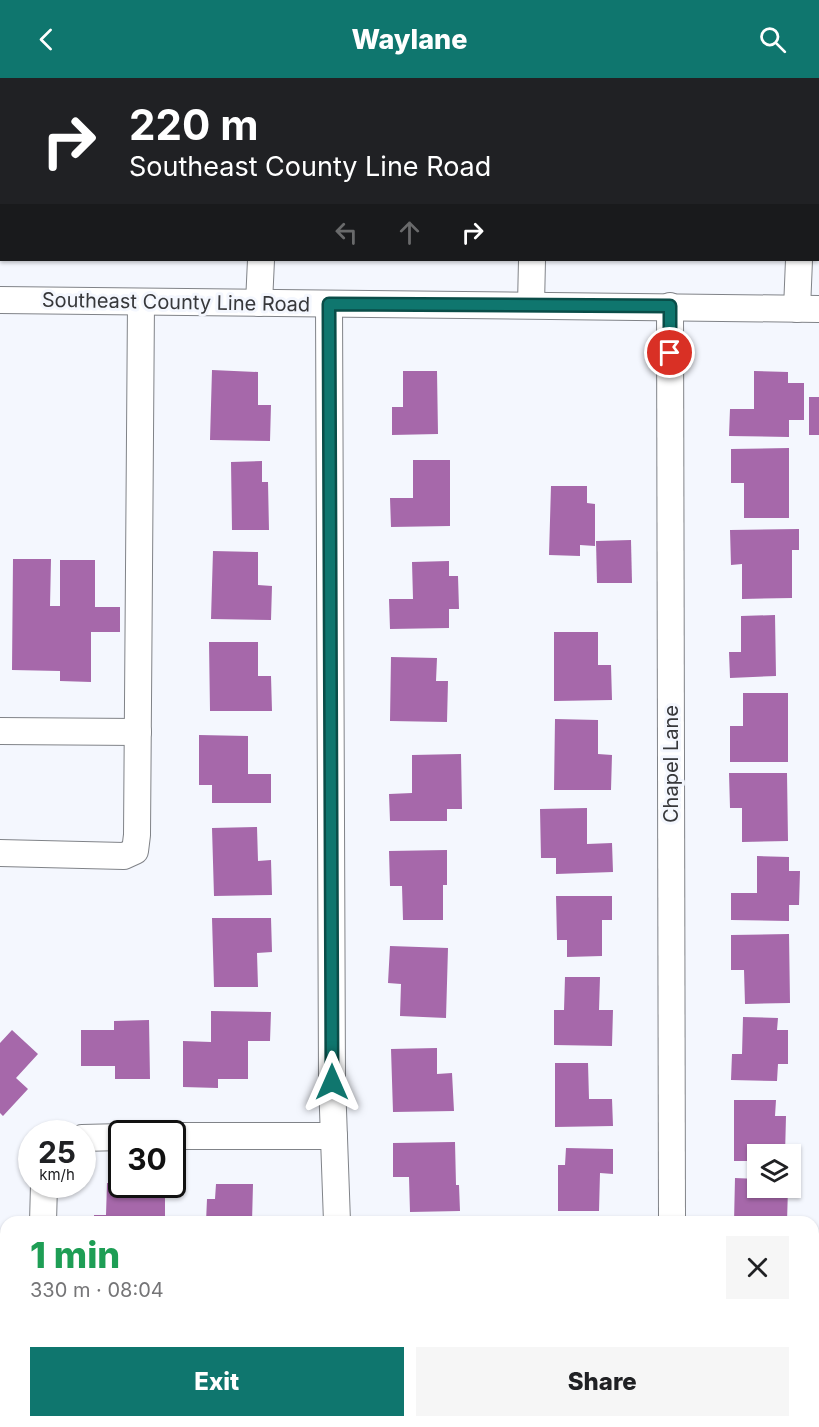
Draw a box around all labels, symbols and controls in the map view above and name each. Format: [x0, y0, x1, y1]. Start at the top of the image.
icon: back [30, 23, 63, 56]
text: Waylane [352, 23, 467, 56]
icon: search [756, 23, 789, 56]
text: 220 m [129, 99, 259, 150]
icon: right [30, 102, 108, 180]
text: Southeast County Line Road [129, 150, 491, 183]
icon: left [330, 216, 363, 249]
icon: ahead [393, 216, 426, 249]
icon: right [456, 216, 489, 249]
street label: Southeast County Line Road [42, 288, 310, 316]
pin [644, 327, 695, 378]
icon: arrive [653, 336, 686, 369]
street label: Chapel Lane [659, 705, 683, 823]
position arrow [300, 1050, 364, 1114]
speed limit sign: 30 [108, 1120, 186, 1198]
text: 25 [38, 1134, 76, 1170]
map controls [747, 1144, 801, 1198]
button: layers [747, 1144, 801, 1198]
text: km/h [39, 1165, 75, 1184]
text: 1 min [30, 1233, 120, 1277]
button: close [726, 1236, 789, 1299]
text: 330 m · 08:04 [30, 1278, 164, 1302]
button: Exit [30, 1347, 404, 1416]
button: Share [416, 1347, 789, 1416]

